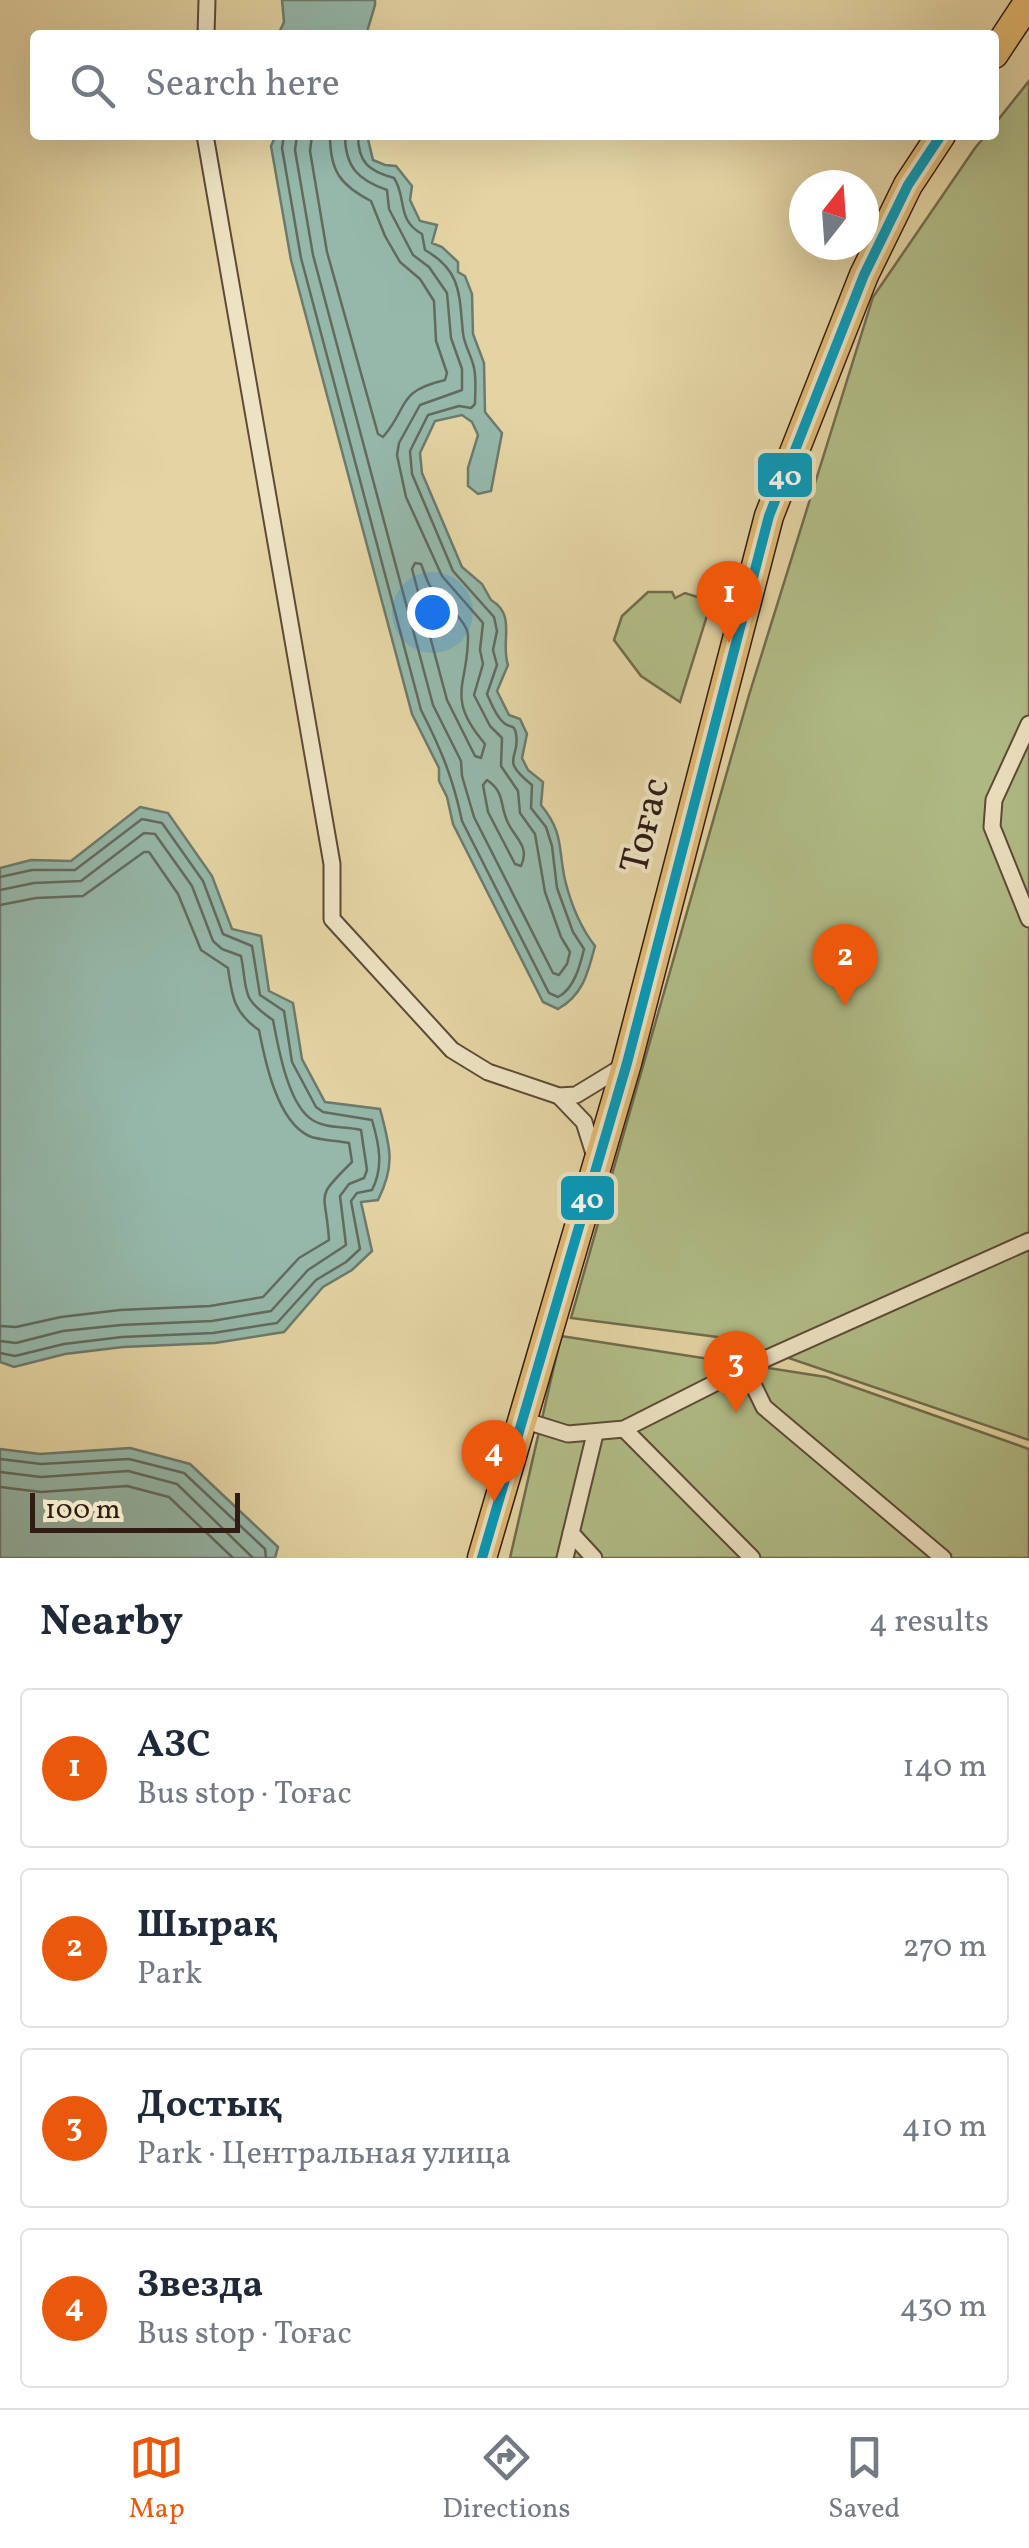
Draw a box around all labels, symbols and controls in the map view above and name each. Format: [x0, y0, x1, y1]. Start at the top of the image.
search box [30, 30, 999, 140]
icon: search [65, 58, 120, 113]
text: Search here [145, 59, 340, 112]
north arrow [789, 170, 879, 260]
line badge: 40 [756, 451, 814, 499]
text: 40 [768, 458, 802, 497]
pin: 1 [696, 560, 762, 643]
your location [407, 587, 458, 638]
street label: Тоғас [608, 772, 686, 880]
pin: 2 [812, 924, 878, 1006]
line badge: 40 [559, 1174, 616, 1222]
text: 40 [570, 1181, 604, 1220]
pin: 3 [704, 1330, 768, 1413]
pin: 4 [462, 1420, 526, 1502]
scale bar [30, 1488, 240, 1532]
text: 100 m [45, 1491, 120, 1530]
text: Nearby [40, 1594, 183, 1653]
text: 4 results [869, 1601, 989, 1645]
text: АЗС [137, 1720, 211, 1773]
text: 1 [68, 1746, 81, 1790]
text: 140 m [902, 1746, 987, 1790]
text: Bus stop · Тоғас [137, 1773, 352, 1817]
text: Шырақ [137, 1900, 276, 1953]
text: 2 [66, 1926, 83, 1970]
text: 270 m [902, 1926, 987, 1970]
text: Park [137, 1953, 202, 1997]
text: Достық [137, 2080, 281, 2133]
text: 3 [66, 2106, 83, 2150]
text: 410 m [902, 2106, 987, 2150]
text: Park · Центральная улица [137, 2133, 511, 2177]
text: Звезда [137, 2260, 263, 2313]
text: 4 [65, 2286, 84, 2330]
text: 430 m [899, 2286, 987, 2330]
text: Bus stop · Тоғас [137, 2313, 352, 2357]
tab: Map [129, 2430, 185, 2529]
tab: Directions [442, 2430, 571, 2529]
tab: Saved [828, 2430, 900, 2529]

